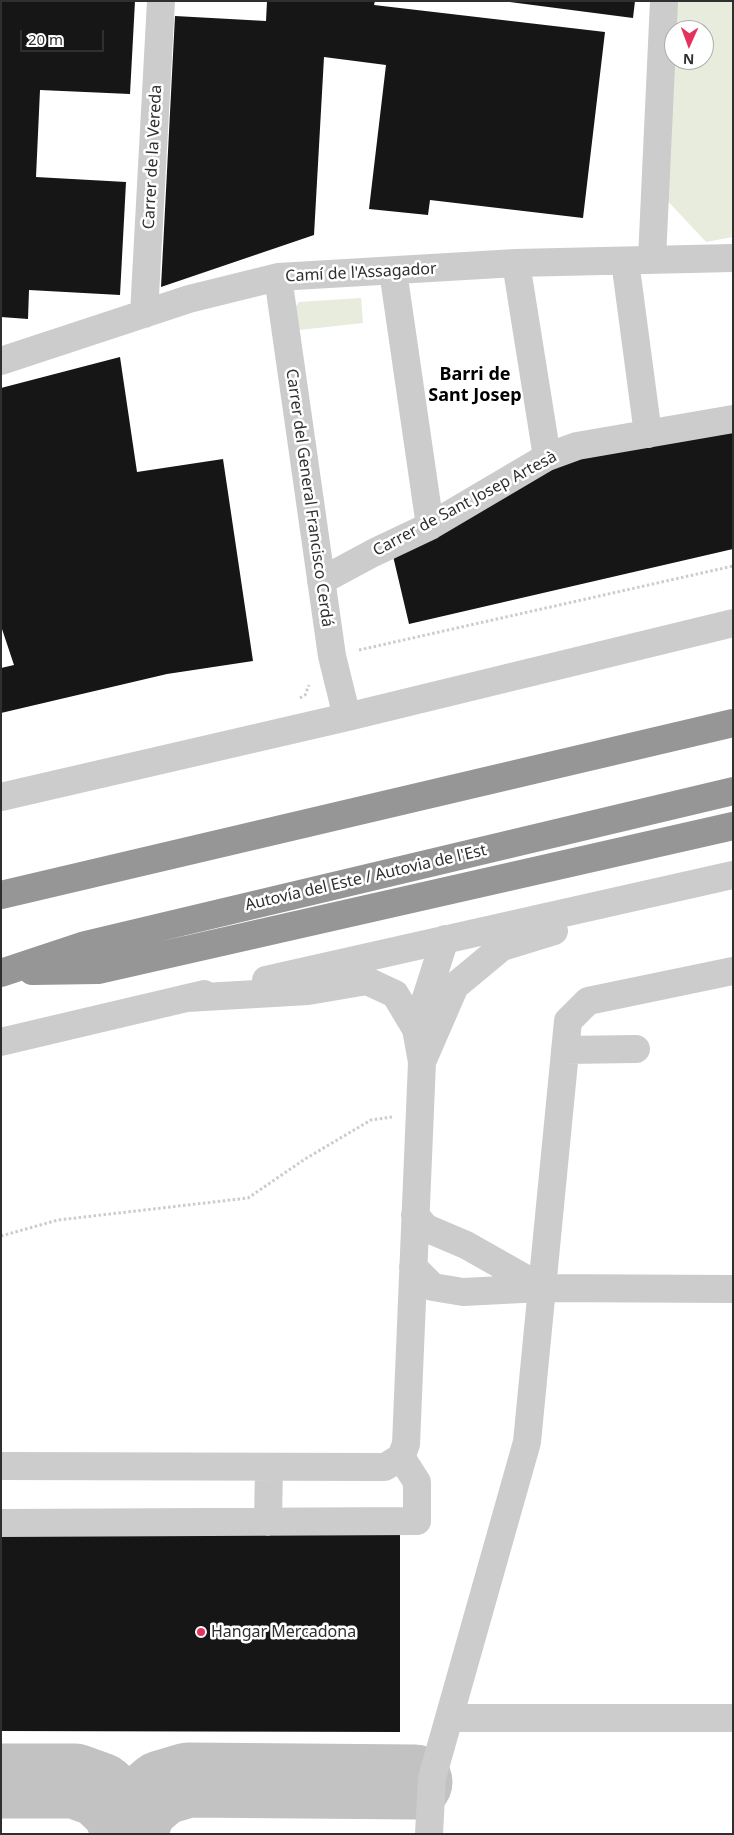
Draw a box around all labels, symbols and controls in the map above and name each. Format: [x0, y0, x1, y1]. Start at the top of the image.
scale bar [22, 20, 106, 52]
north arrow [664, 20, 714, 70]
text: 20 m [28, 29, 63, 49]
text: N [682, 50, 695, 69]
street label: Carrer de la Vereda [140, 84, 166, 230]
street label: Camí de l'Assagador [285, 259, 437, 287]
district label: Barri de Sant Josep [428, 364, 522, 406]
street label: Carrer del General Francisco Cerdá [281, 368, 337, 628]
street label: Carrer de Sant Josep Artesà [370, 447, 560, 561]
street label: Autovía del Este / Autovia de l'Est [243, 841, 489, 915]
place label: Hangar Mercadona [211, 1622, 356, 1642]
marker: Hangar Mercadona [195, 1626, 207, 1638]

